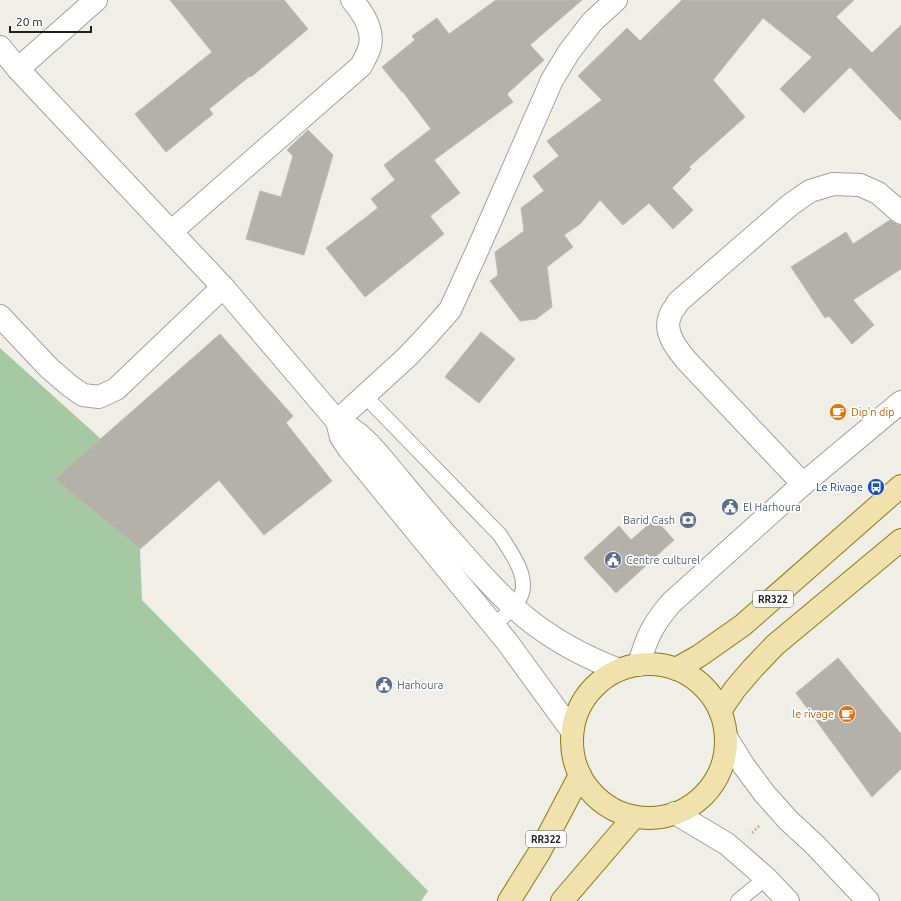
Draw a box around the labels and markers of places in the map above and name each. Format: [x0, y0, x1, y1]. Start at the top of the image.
cafe icon: Dip'n dip [828, 402, 848, 422]
place label: Dip'n dip [851, 406, 895, 418]
bus stop icon: Le Rivage [866, 477, 886, 497]
place label: Le Rivage [816, 481, 863, 493]
public building icon: El Harhoura [720, 497, 740, 517]
place label: El Harhoura [743, 501, 801, 513]
bank icon: Barid Cash [678, 510, 698, 530]
place label: Barid Cash [623, 514, 675, 526]
public building icon: Centre culturel [603, 550, 623, 570]
place label: Centre culturel [626, 554, 700, 566]
public building icon: Harhoura [374, 675, 394, 695]
place label: Harhoura [397, 679, 443, 691]
cafe icon: le rivage [837, 704, 857, 724]
place label: le rivage [792, 708, 834, 720]

